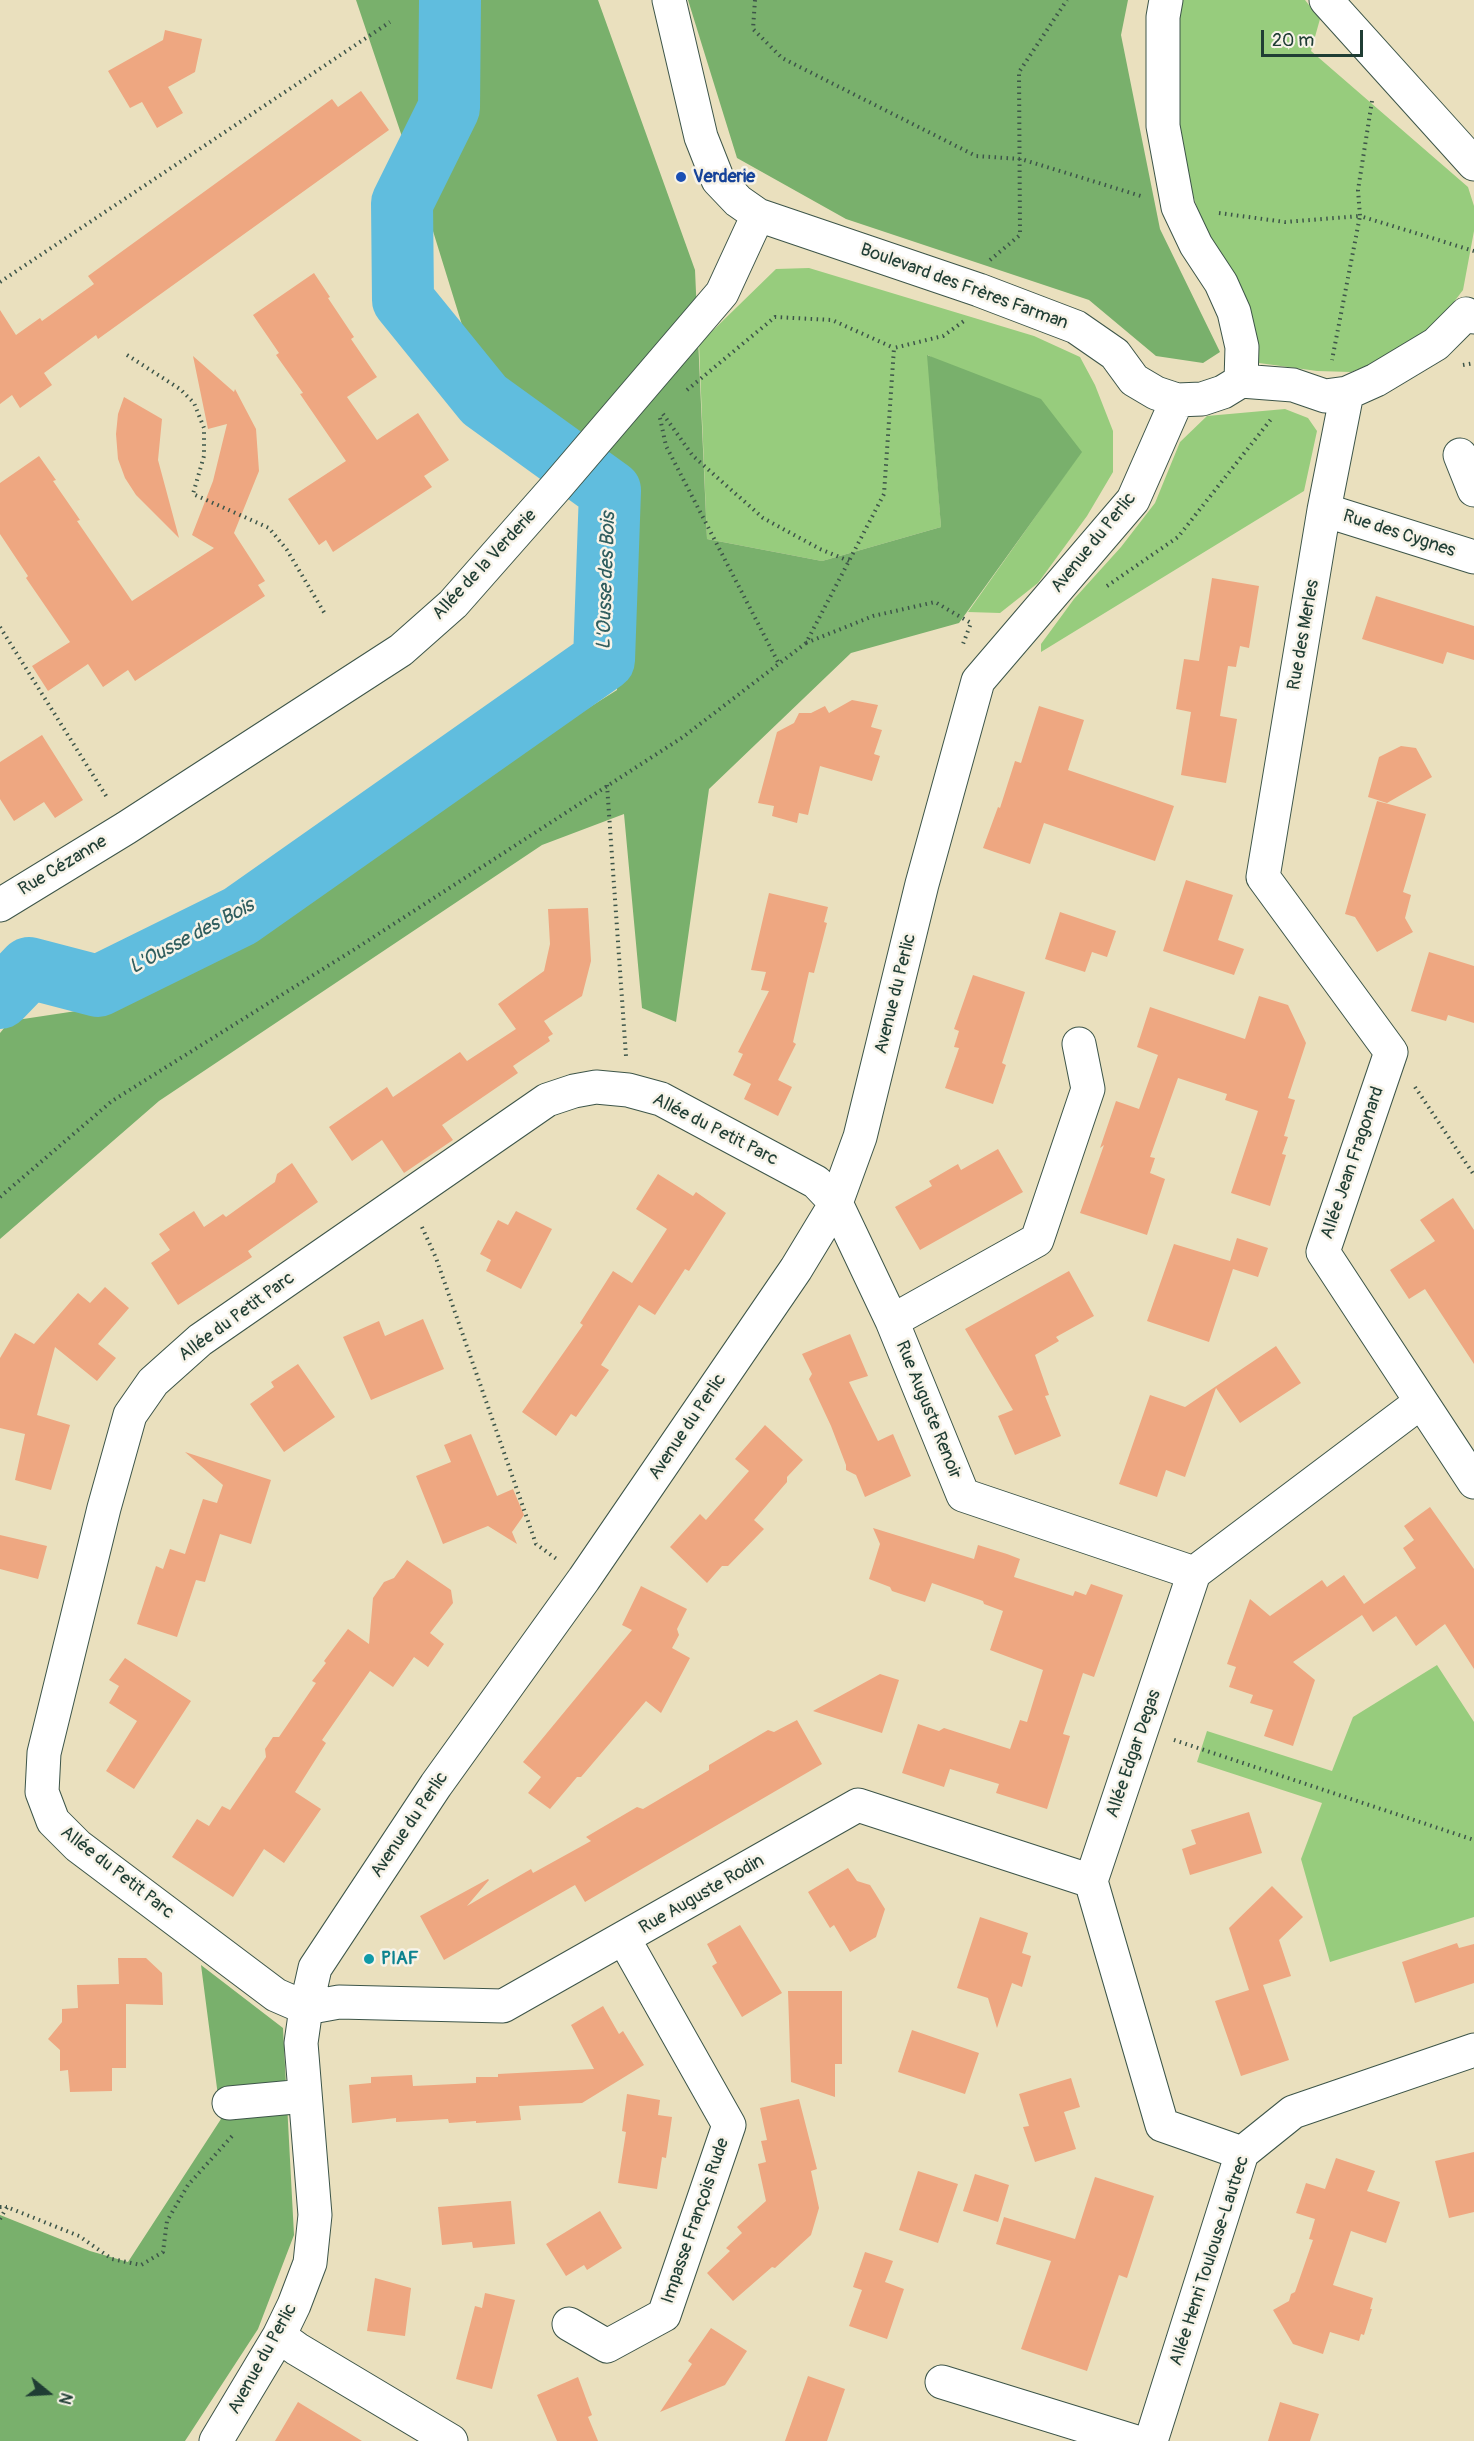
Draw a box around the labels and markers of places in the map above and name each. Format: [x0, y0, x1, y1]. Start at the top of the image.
place label: Verderie [693, 166, 755, 188]
marker: Verderie [674, 170, 688, 184]
place label: PIAF [381, 1948, 419, 1970]
marker: PIAF [362, 1952, 376, 1966]

